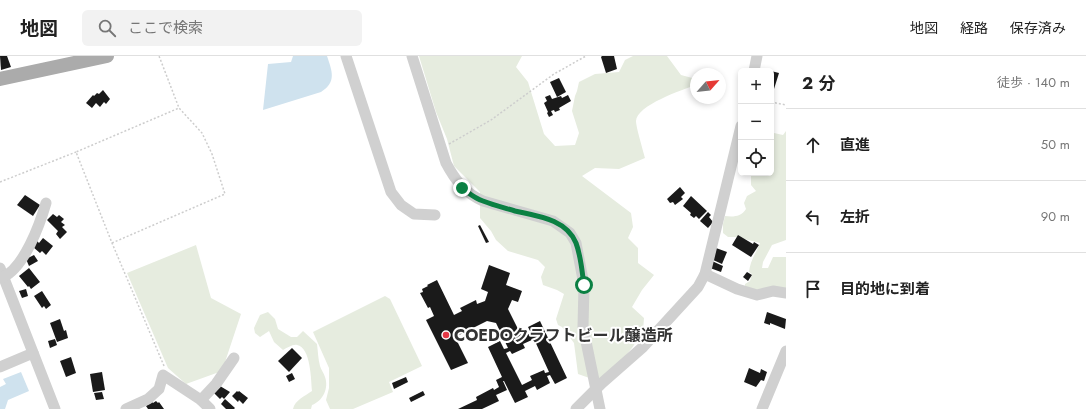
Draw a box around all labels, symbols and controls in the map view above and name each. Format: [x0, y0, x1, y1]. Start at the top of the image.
search box [82, 10, 362, 46]
text: 地図 [20, 15, 58, 42]
icon: search [96, 17, 118, 39]
text: ここで検索 [128, 17, 203, 39]
text: 地図 [910, 18, 938, 38]
text: 経路 [960, 18, 988, 38]
text: 保存済み [1010, 18, 1066, 38]
north arrow [690, 68, 726, 104]
map controls [738, 68, 774, 176]
button: + [738, 68, 774, 104]
text: 2 分 [802, 71, 835, 95]
text: 徒歩 · 140 m [997, 73, 1070, 92]
button: − [738, 104, 774, 140]
icon: ahead [802, 134, 824, 156]
text: 直進 [840, 134, 870, 156]
text: 50 m [1041, 135, 1070, 154]
button: locate [738, 140, 774, 176]
route end [453, 179, 471, 197]
icon: left [802, 206, 824, 228]
text: 左折 [840, 206, 870, 228]
text: 90 m [1041, 207, 1070, 226]
route start [575, 276, 593, 294]
icon: arrive [802, 278, 824, 300]
text: 目的地に到着 [840, 278, 930, 300]
place label: COEDOクラフトビール醸造所 [454, 324, 673, 347]
marker: COEDOクラフトビール醸造所 [441, 330, 451, 340]

